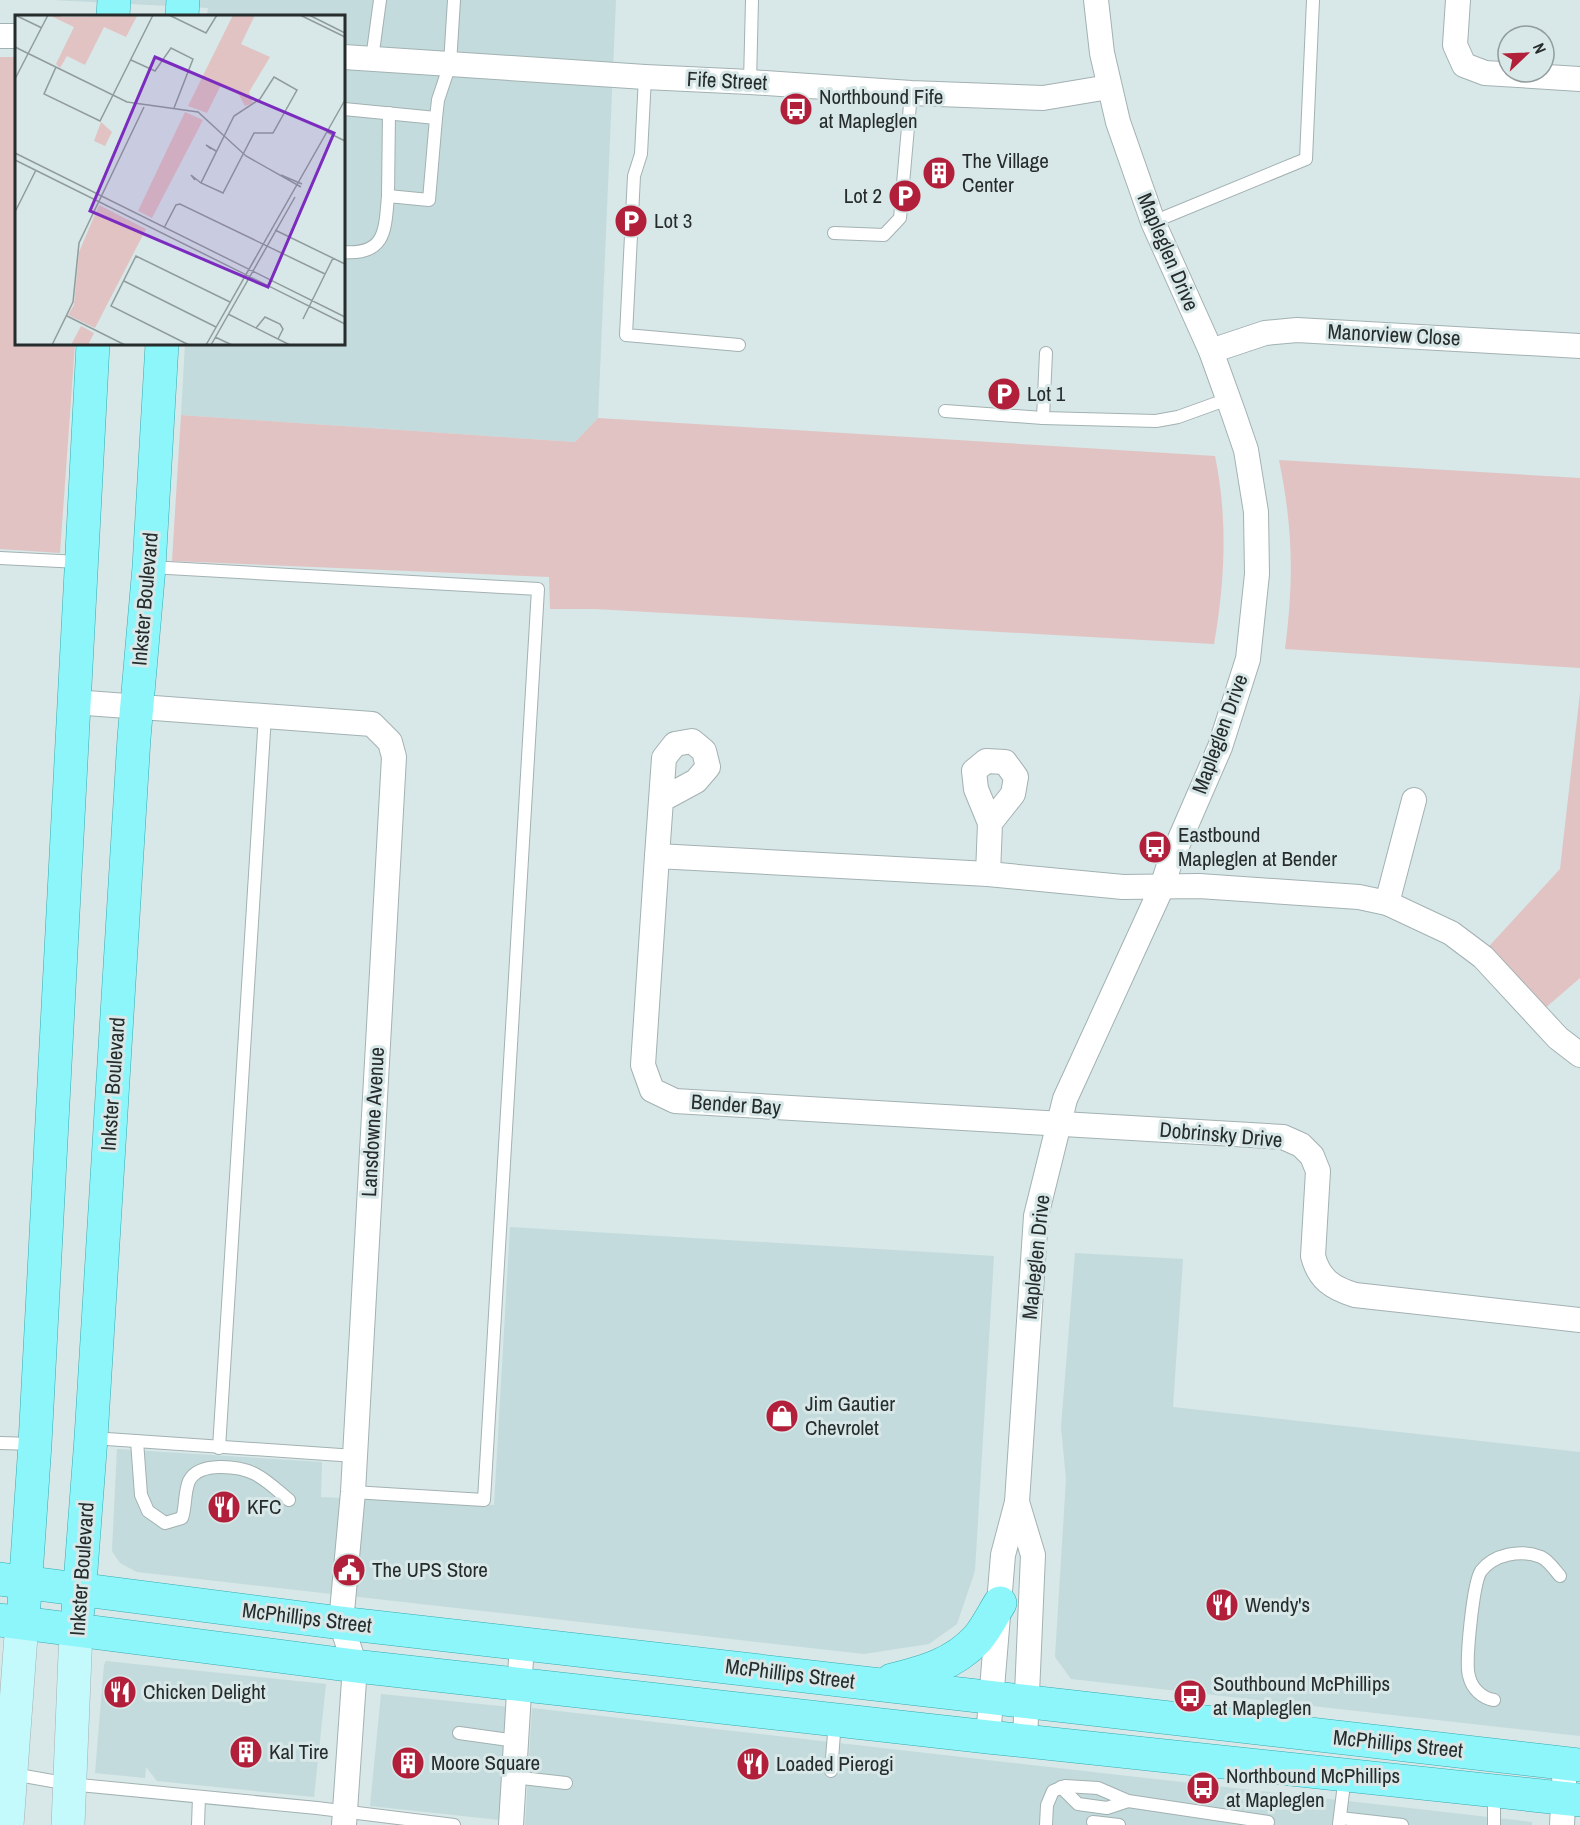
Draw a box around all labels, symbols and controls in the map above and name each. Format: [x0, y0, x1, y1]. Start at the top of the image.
inset map [15, 15, 345, 345]
north arrow [1496, 24, 1556, 84]
text: N [1528, 39, 1552, 57]
street label: Fife Street [686, 64, 768, 97]
place label: Northbound Fife at Mapleglen [819, 82, 943, 135]
bus stop icon: Northbound Fife at Mapleglen [778, 91, 814, 127]
place label: The Village Center [962, 146, 1049, 199]
building icon: The Village Center [921, 155, 957, 191]
parking icon: Lot 2 [887, 178, 923, 214]
place label: Lot 2 [844, 181, 882, 210]
street label: Mapleglen Drive [1131, 188, 1206, 315]
parking icon: Lot 3 [613, 203, 649, 239]
place label: Lot 3 [654, 206, 692, 235]
street label: Manorview Close [1327, 317, 1461, 352]
parking icon: Lot 1 [986, 376, 1022, 412]
place label: Lot 1 [1027, 379, 1066, 408]
street label: Inkster Boulevard [124, 531, 165, 667]
street label: Mapleglen Drive [1184, 670, 1255, 798]
place label: Eastbound Mapleglen at Bender [1178, 820, 1337, 873]
bus stop icon: Eastbound Mapleglen at Bender [1137, 829, 1173, 865]
street label: Inkster Boulevard [93, 1016, 132, 1152]
street label: Lansdowne Avenue [354, 1046, 391, 1198]
street label: Bender Bay [690, 1087, 782, 1122]
street label: Dobrinsky Drive [1158, 1115, 1284, 1154]
street label: Mapleglen Drive [1015, 1193, 1056, 1321]
place label: Jim Gautier Chevrolet [805, 1389, 895, 1442]
shop icon: Jim Gautier Chevrolet [764, 1398, 800, 1434]
restaurant icon: KFC [206, 1489, 242, 1525]
place label: KFC [247, 1492, 281, 1521]
street label: Inkster Boulevard [62, 1501, 101, 1637]
public building icon: The UPS Store [331, 1552, 367, 1588]
place label: The UPS Store [372, 1555, 488, 1584]
restaurant icon: Wendy's [1204, 1587, 1240, 1623]
place label: Wendy's [1245, 1590, 1310, 1619]
street label: McPhillips Street [241, 1595, 374, 1640]
street label: McPhillips Street [724, 1651, 857, 1696]
place label: Southbound McPhillips at Mapleglen [1213, 1669, 1390, 1722]
restaurant icon: Chicken Delight [102, 1674, 138, 1710]
place label: Chicken Delight [143, 1677, 266, 1706]
bus stop icon: Southbound McPhillips at Mapleglen [1172, 1678, 1208, 1714]
street label: McPhillips Street [1332, 1722, 1464, 1765]
building icon: Kal Tire [228, 1734, 264, 1770]
place label: Kal Tire [269, 1737, 329, 1766]
building icon: Moore Square [390, 1745, 426, 1781]
restaurant icon: Loaded Pierogi [735, 1746, 771, 1782]
place label: Moore Square [431, 1748, 540, 1777]
place label: Loaded Pierogi [776, 1749, 894, 1778]
place label: Northbound McPhillips at Mapleglen [1226, 1761, 1400, 1814]
bus stop icon: Northbound McPhillips at Mapleglen [1185, 1770, 1221, 1806]

